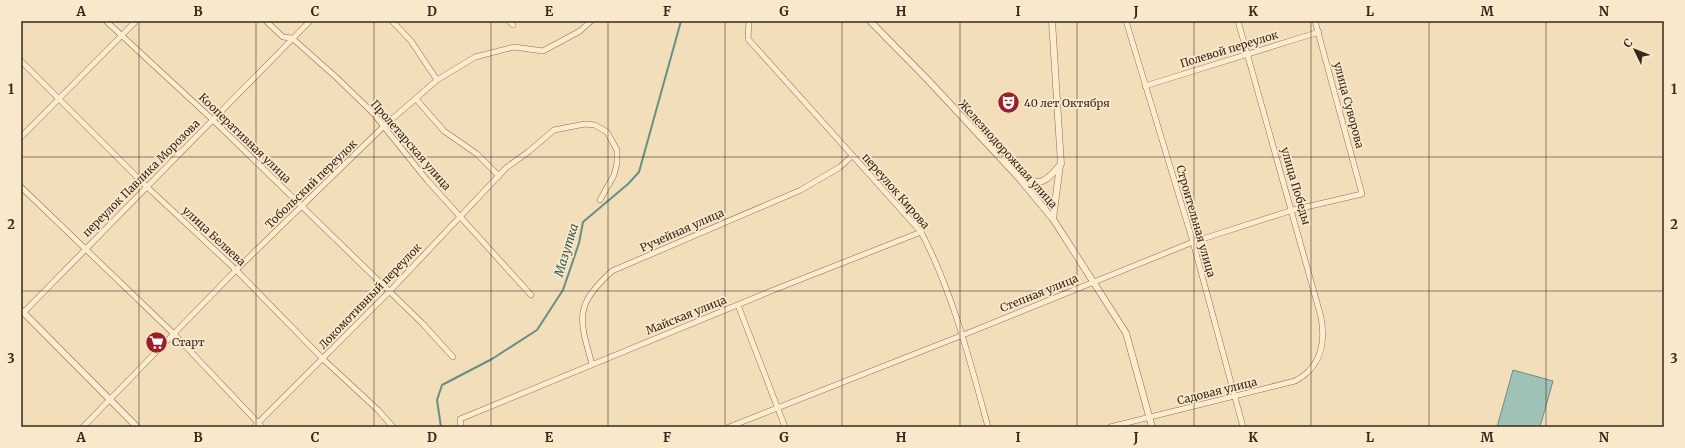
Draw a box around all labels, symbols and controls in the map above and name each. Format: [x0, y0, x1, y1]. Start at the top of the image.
text: A [75, 3, 86, 20]
text: B [193, 3, 203, 20]
text: C [311, 3, 320, 20]
text: D [427, 3, 437, 20]
text: E [545, 3, 554, 20]
text: F [663, 3, 671, 20]
text: G [779, 3, 789, 20]
text: H [896, 3, 907, 20]
text: I [1015, 3, 1021, 20]
text: J [1132, 3, 1139, 20]
text: K [1248, 3, 1258, 20]
text: L [1366, 3, 1375, 20]
text: M [1480, 3, 1494, 20]
text: N [1599, 3, 1610, 20]
street label: Полевой переулок [1178, 27, 1280, 71]
north arrow [1615, 30, 1655, 70]
text: С [1620, 36, 1635, 51]
street label: улица Суворова [1331, 60, 1367, 150]
text: 1 [8, 81, 14, 98]
text: 1 [1671, 81, 1677, 98]
street label: Кооперативная улица [196, 90, 294, 186]
theatre icon: 40 лет Октября [996, 90, 1022, 116]
place label: 40 лет Октября [1024, 96, 1110, 110]
street label: Пролетарская улица [368, 97, 454, 193]
street label: Железнодорожная улица [956, 97, 1061, 211]
street label: переулок Павлика Морозова [79, 116, 203, 240]
street label: Тобольский переулок [262, 137, 360, 231]
street label: улица Победы [1278, 146, 1314, 227]
street label: переулок Кирова [859, 150, 933, 232]
street label: Строительная улица [1173, 163, 1219, 279]
street label: улица Беляева [180, 203, 249, 269]
street label: Ручейная улица [638, 205, 726, 255]
text: 2 [7, 216, 15, 233]
text: 2 [1670, 216, 1678, 233]
water label: Мазутка [551, 222, 581, 279]
street label: Локомотивный переулок [316, 240, 424, 352]
street label: Степная улица [998, 271, 1080, 315]
street label: Майская улица [644, 292, 728, 338]
supermarket icon: Старт [143, 329, 169, 355]
place label: Старт [172, 335, 205, 349]
text: 3 [7, 350, 15, 367]
text: 3 [1670, 350, 1678, 367]
street label: Садовая улица [1176, 374, 1259, 408]
text: A [75, 429, 86, 446]
text: B [193, 429, 203, 446]
text: C [311, 429, 320, 446]
text: D [427, 429, 437, 446]
text: E [545, 429, 554, 446]
text: F [663, 429, 671, 446]
text: G [779, 429, 789, 446]
text: H [896, 429, 907, 446]
text: I [1015, 429, 1021, 446]
text: J [1132, 429, 1139, 446]
text: K [1248, 429, 1258, 446]
text: L [1366, 429, 1375, 446]
text: M [1480, 429, 1494, 446]
text: N [1599, 429, 1610, 446]

